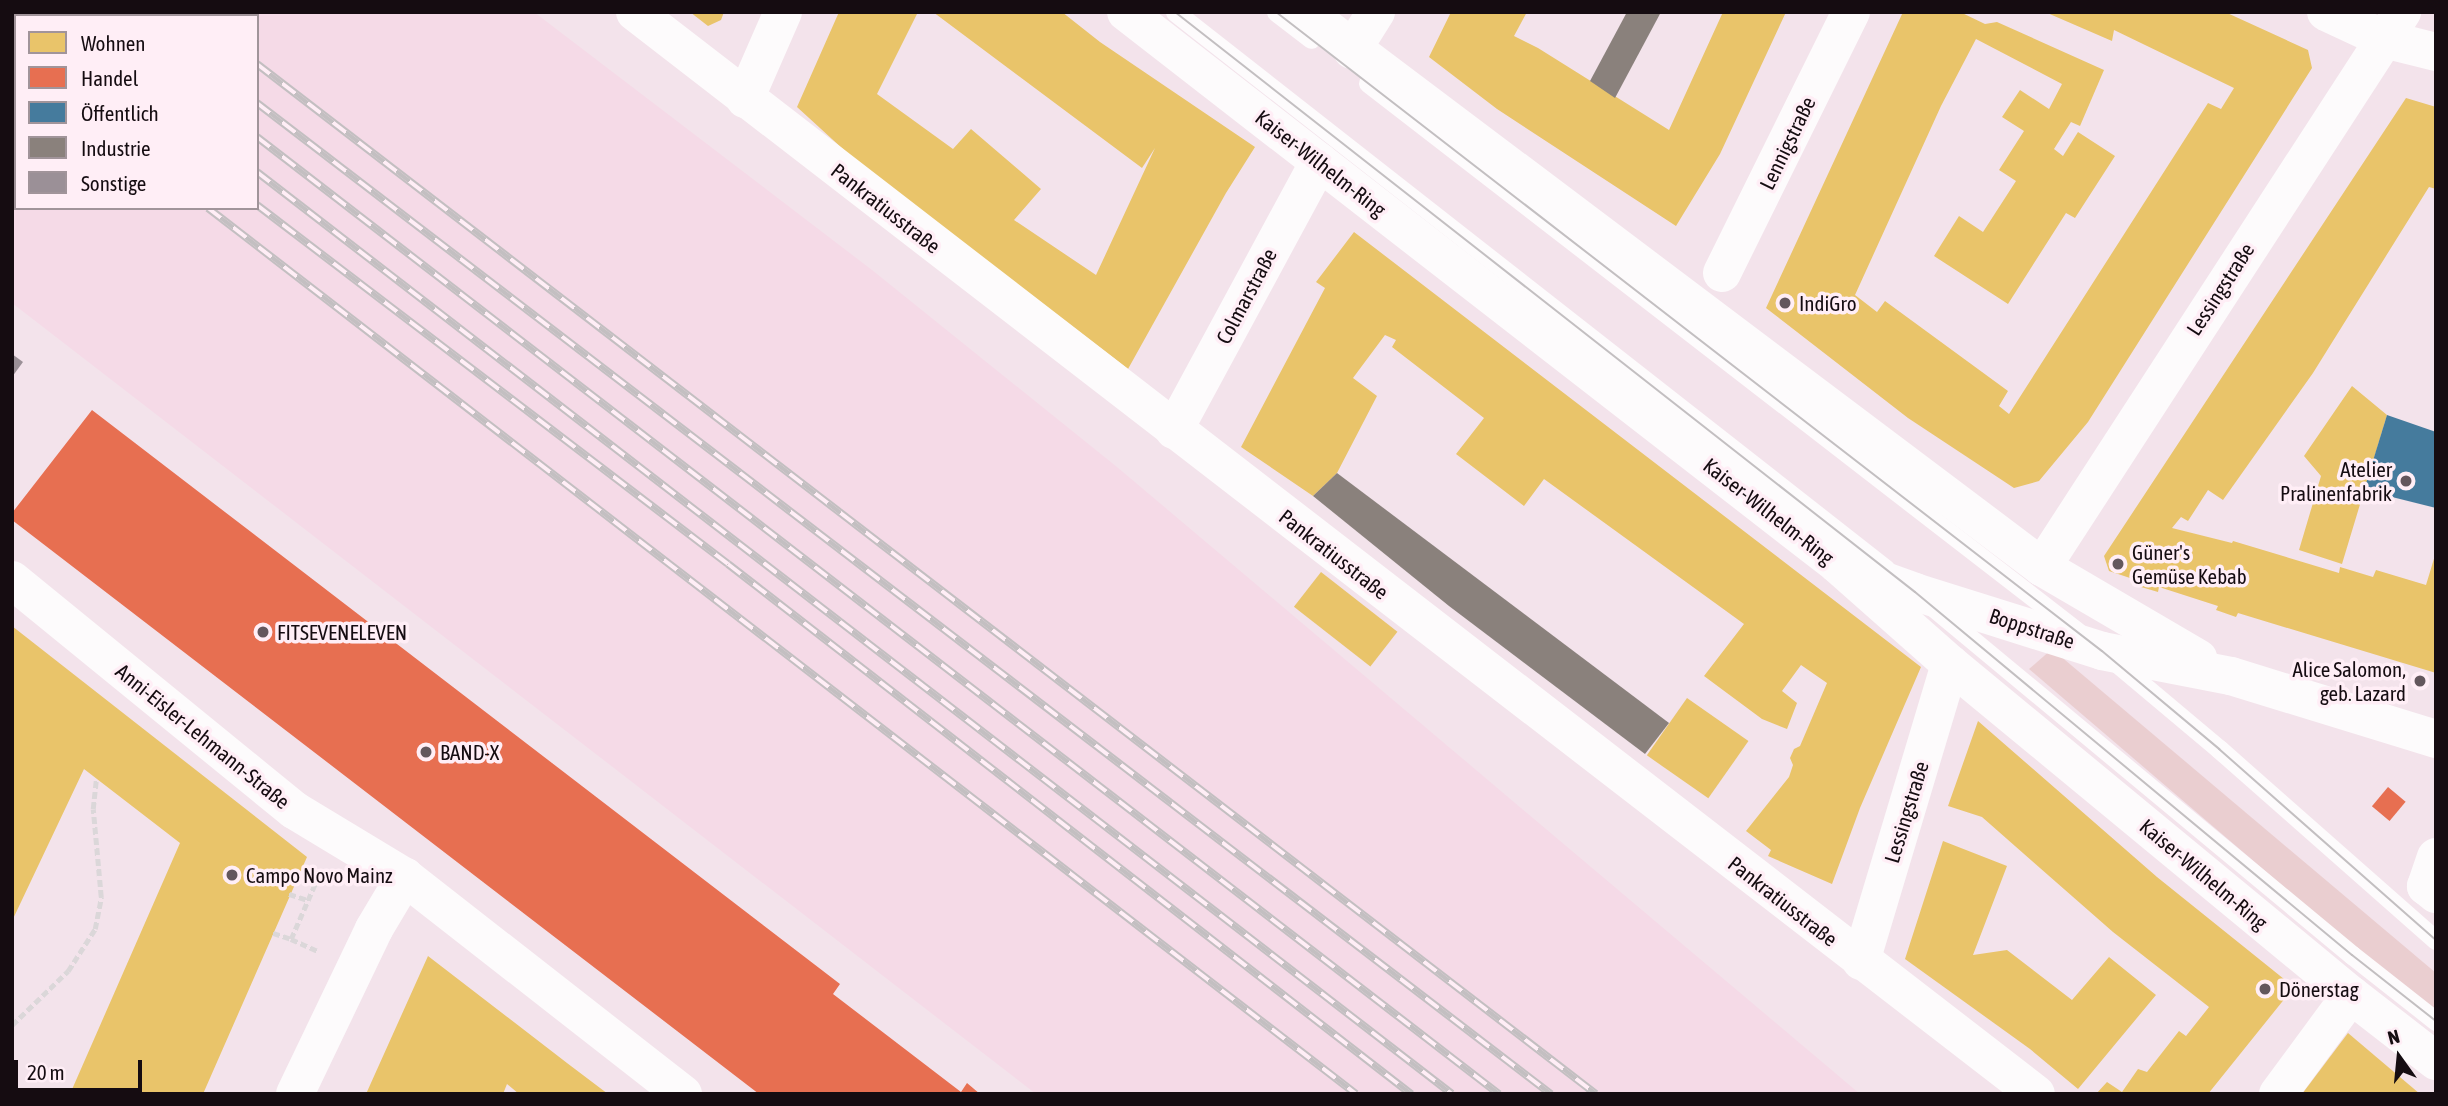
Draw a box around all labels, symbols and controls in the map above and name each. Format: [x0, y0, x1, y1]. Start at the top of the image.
legend [14, 14, 259, 210]
text: Wohnen [81, 31, 146, 55]
text: Handel [81, 66, 138, 90]
street label: Lennigstraße [1754, 92, 1820, 194]
text: Öffentlich [81, 101, 159, 125]
street label: Kaiser-Wilhelm-Ring [1251, 104, 1391, 222]
text: Industrie [81, 136, 151, 160]
street label: Pankratiusstraße [826, 158, 946, 258]
text: Sonstige [81, 171, 146, 195]
street label: Lessingstraße [2181, 238, 2259, 340]
street label: Colmarstraße [1210, 244, 1282, 348]
place label: IndiGro [1799, 290, 1857, 316]
marker: IndiGro [1777, 295, 1793, 311]
street label: Kaiser-Wilhelm-Ring [1699, 452, 1839, 570]
place label: Atelier Pralinenfabrik [2280, 456, 2392, 506]
marker: Atelier Pralinenfabrik [2398, 473, 2414, 489]
street label: Pankratiusstraße [1274, 504, 1394, 604]
place label: Güner's Gemüse Kebab [2132, 539, 2247, 589]
marker: Güner's Gemüse Kebab [2110, 556, 2126, 572]
street label: Boppstraße [1986, 602, 2078, 654]
place label: FITSEVENELEVEN [277, 619, 407, 645]
marker: FITSEVENELEVEN [255, 624, 271, 640]
place label: Alice Salomon, geb. Lazard [2292, 656, 2406, 706]
street label: Anni-Eisler-Lehmann-Straße [111, 658, 295, 814]
marker: Alice Salomon, geb. Lazard [2412, 673, 2428, 689]
place label: BAND-X [440, 739, 499, 765]
marker: BAND-X [418, 744, 434, 760]
street label: Lessingstraße [1879, 758, 1933, 866]
street label: Kaiser-Wilhelm-Ring [2135, 813, 2273, 935]
street label: Pankratiusstraße [1723, 851, 1843, 951]
place label: Campo Novo Mainz [246, 862, 393, 888]
marker: Campo Novo Mainz [224, 867, 240, 883]
place label: Dönerstag [2279, 976, 2359, 1002]
marker: Dönerstag [2257, 981, 2273, 997]
north arrow [2364, 1022, 2434, 1092]
text: N [2385, 1025, 2402, 1049]
scale bar [18, 1046, 145, 1090]
text: 20 m [27, 1060, 65, 1084]

